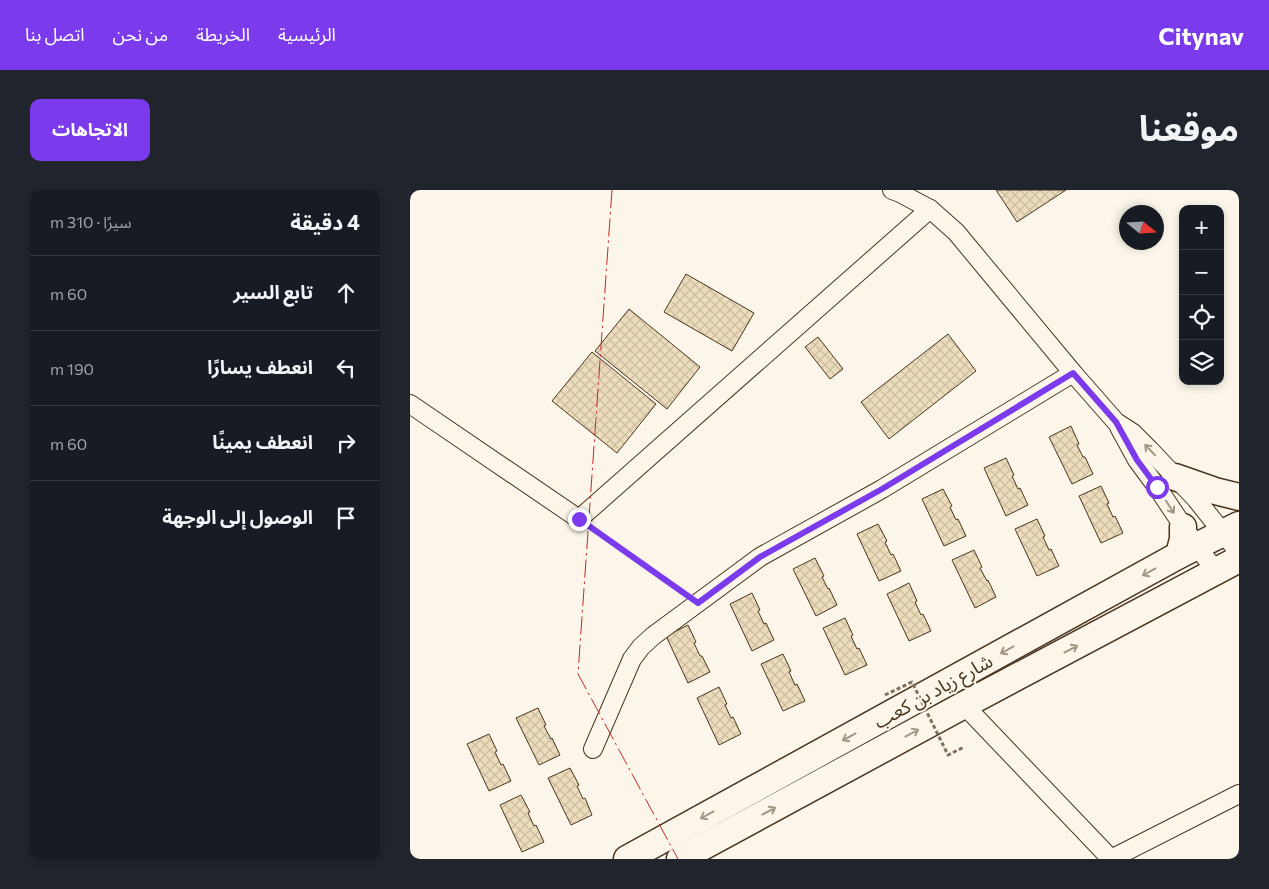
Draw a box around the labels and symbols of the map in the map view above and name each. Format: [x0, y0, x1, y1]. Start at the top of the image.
north arrow [1119, 205, 1164, 250]
one-way arrow [1144, 444, 1156, 456]
route start [1146, 476, 1169, 499]
one-way arrow [1165, 500, 1175, 514]
route end [568, 508, 591, 531]
one-way arrow [1142, 568, 1157, 577]
one-way arrow [1063, 643, 1078, 653]
one-way arrow [999, 645, 1014, 655]
street label: شارع زياد بن كعب [869, 648, 998, 735]
one-way arrow [905, 728, 919, 738]
one-way arrow [842, 733, 857, 742]
one-way arrow [762, 806, 777, 816]
one-way arrow [700, 811, 714, 821]

